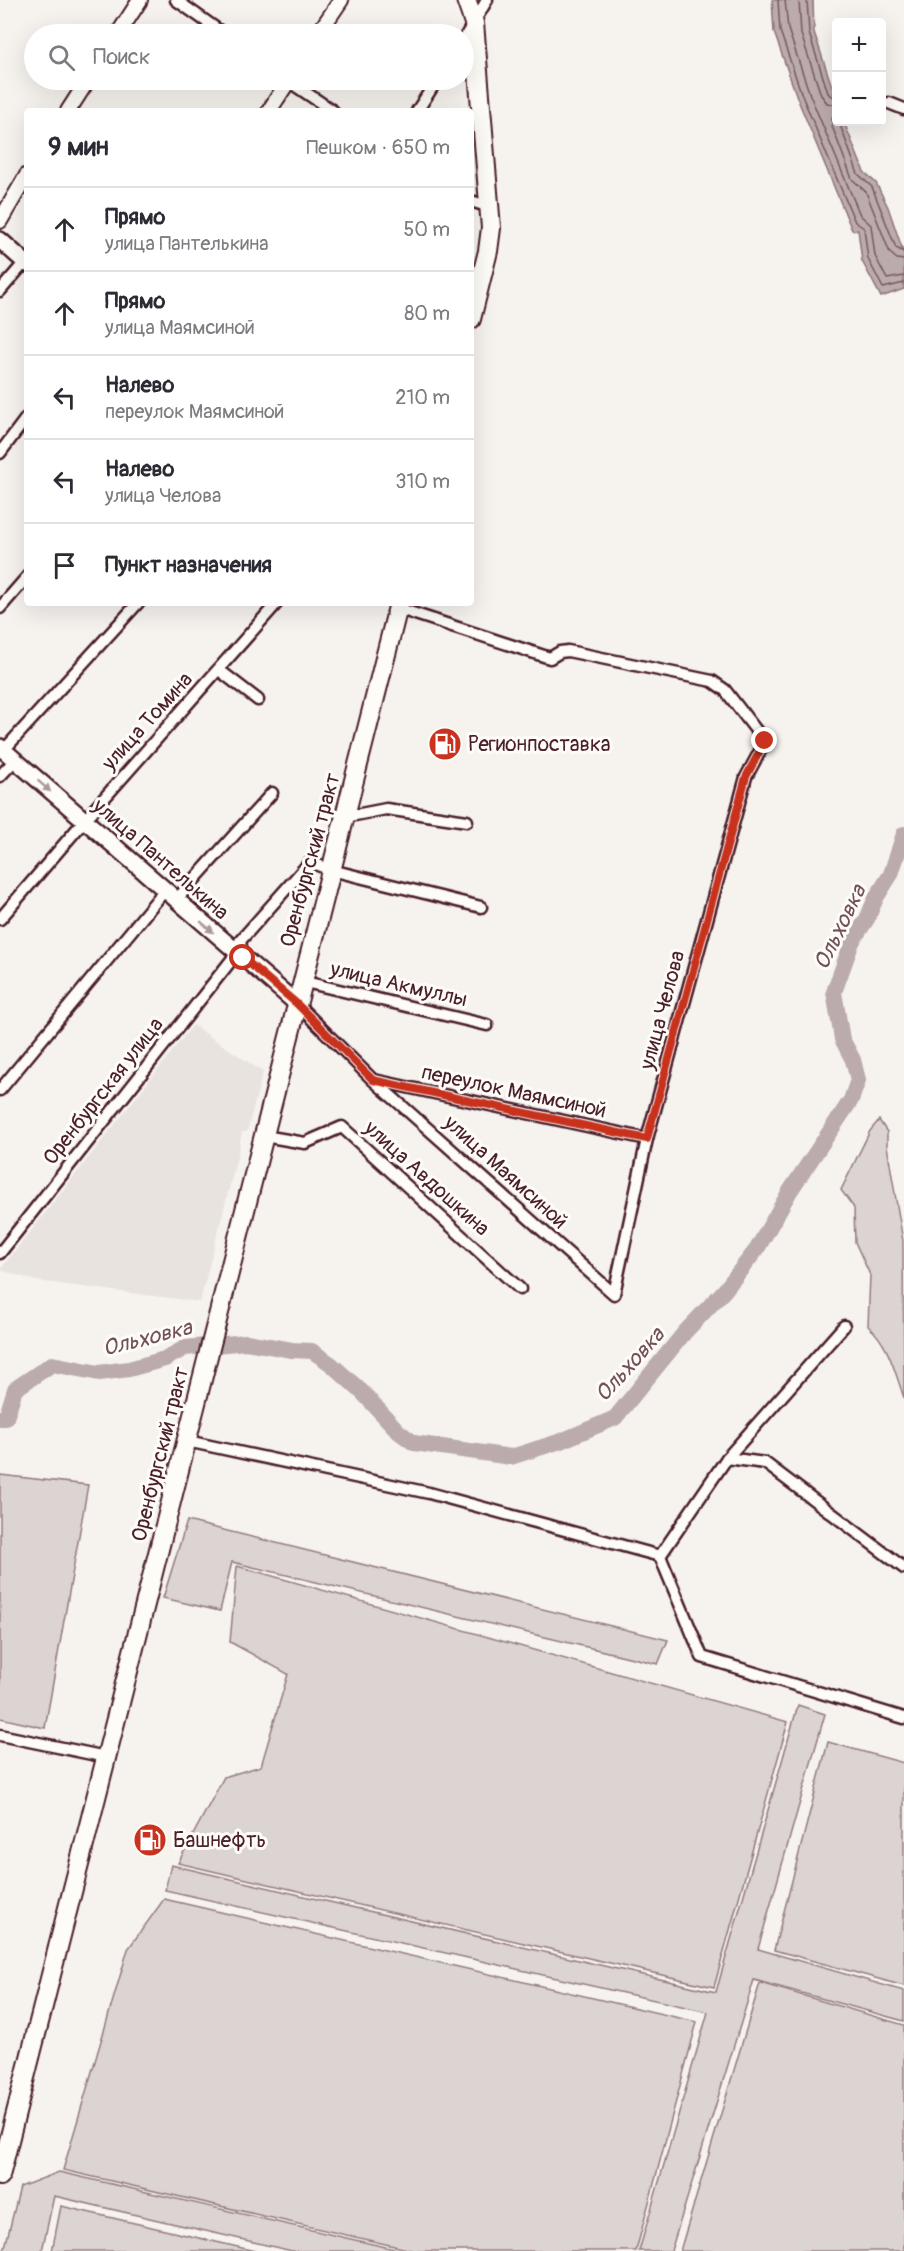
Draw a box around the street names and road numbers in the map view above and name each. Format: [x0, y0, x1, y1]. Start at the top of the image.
street label: улица Томина [95, 667, 199, 777]
street label: Оренбургский тракт [274, 770, 347, 950]
street label: улица Пантелькина [86, 792, 234, 926]
street label: улица Челова [633, 948, 691, 1074]
street label: улица Акмуллы [327, 955, 470, 1013]
street label: Оренбургская улица [37, 1012, 169, 1171]
street label: переулок Маямсиной [419, 1059, 609, 1124]
street label: улица Маямсиной [437, 1109, 573, 1235]
street label: улица Авдошкина [357, 1114, 495, 1242]
street label: Оренбургский тракт [126, 1363, 195, 1544]

